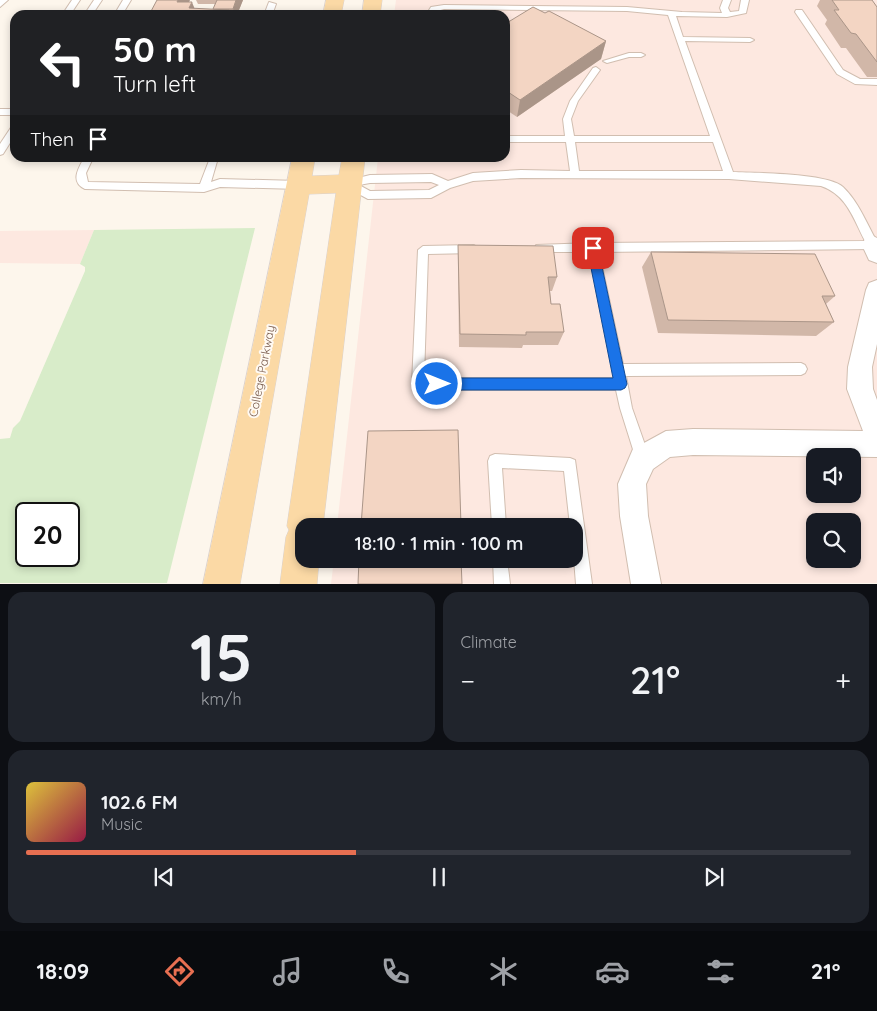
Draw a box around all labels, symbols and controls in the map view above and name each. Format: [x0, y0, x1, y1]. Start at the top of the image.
text: 50 m [113, 27, 197, 71]
icon: left [30, 30, 95, 95]
text: Turn left [113, 70, 196, 98]
icon: arrive [84, 125, 112, 153]
text: Then [30, 127, 74, 151]
pin [572, 227, 614, 269]
icon: arrive [579, 234, 607, 262]
street label: College Parkway [245, 324, 278, 418]
position arrow [410, 357, 462, 409]
map controls [806, 448, 861, 568]
button: sound [806, 448, 861, 503]
speed limit sign: 20 [15, 502, 80, 567]
button: search [806, 513, 861, 568]
text: 18:10 · 1 min · 100 m [354, 531, 524, 555]
text: 15 [190, 616, 253, 697]
text: Climate [461, 632, 517, 652]
text: 21° [630, 656, 680, 704]
text: − [461, 663, 475, 698]
text: + [835, 663, 851, 698]
text: km/h [201, 689, 242, 709]
text: 102.6 FM [101, 790, 178, 814]
text: Music [101, 814, 143, 834]
icon: previous [150, 863, 178, 891]
icon: pause [425, 863, 453, 891]
icon: next [700, 863, 728, 891]
icon: directions [162, 954, 197, 989]
icon: music [270, 954, 305, 989]
icon: phone [378, 954, 413, 989]
icon: climate [486, 954, 521, 989]
icon: car [595, 954, 630, 989]
icon: filters [703, 954, 738, 989]
text: 18:09 [37, 957, 89, 985]
text: 21° [811, 957, 840, 985]

